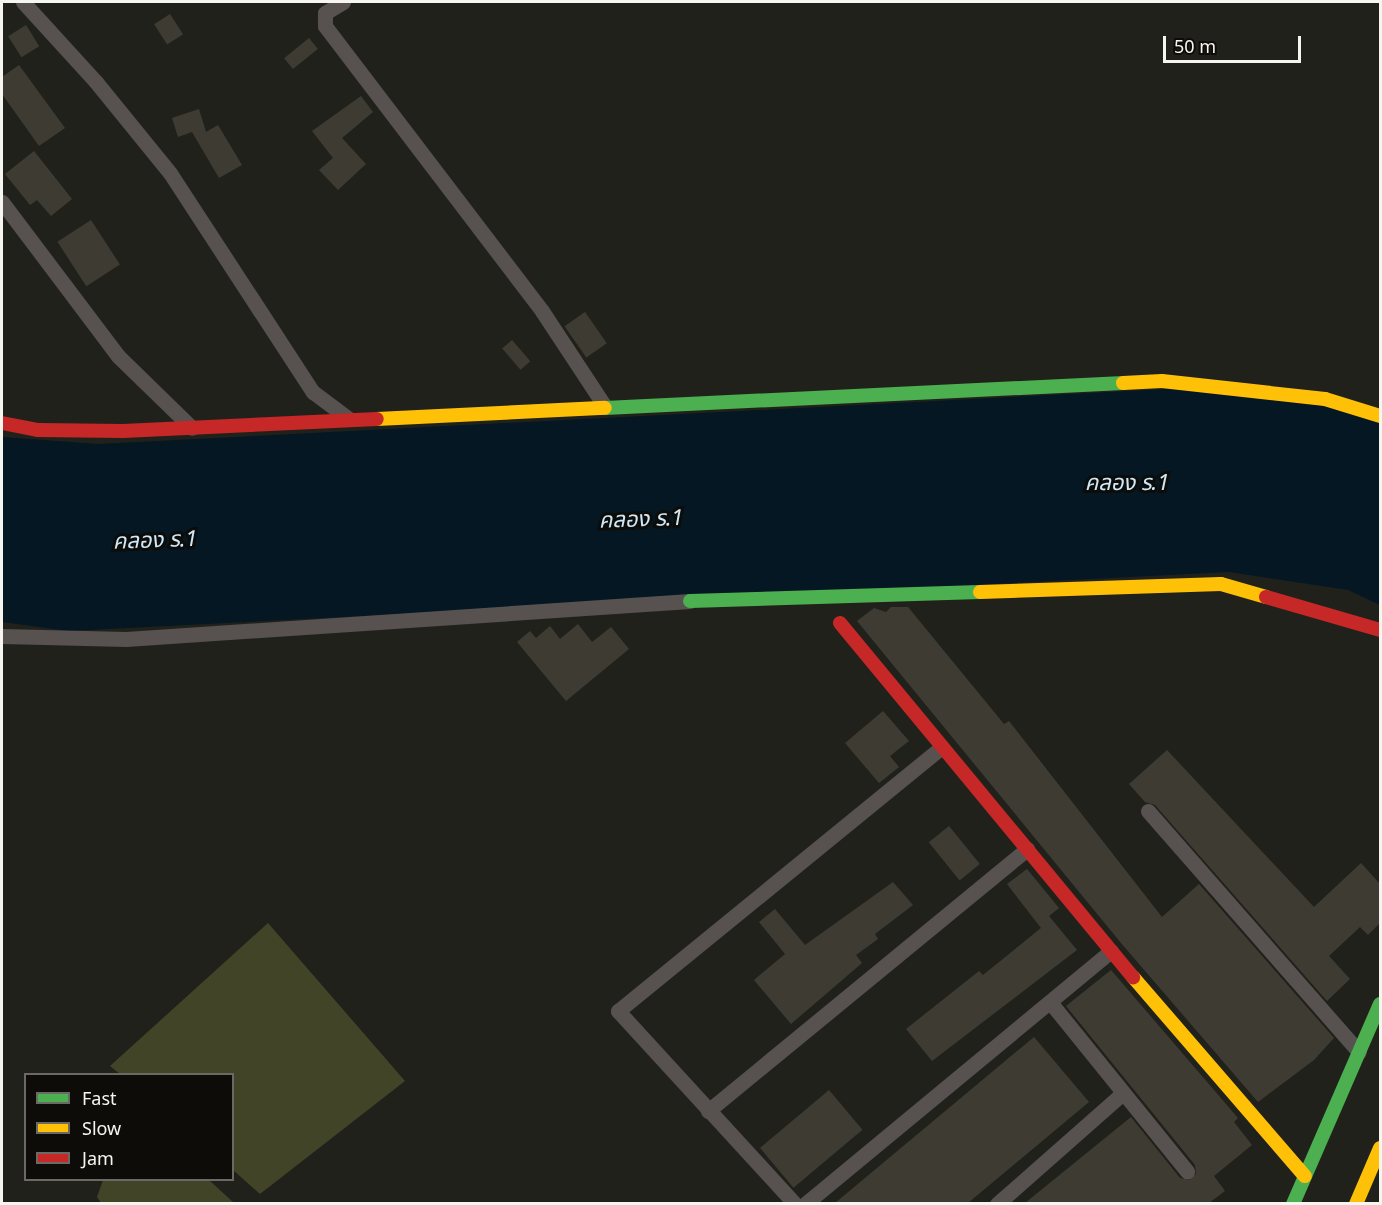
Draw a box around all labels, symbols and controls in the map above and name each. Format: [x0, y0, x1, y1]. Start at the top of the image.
scale bar [1166, 24, 1304, 62]
text: 50 m [1174, 34, 1216, 58]
water label: คลอง ร.1 [1085, 469, 1169, 495]
water label: คลอง ร.1 [598, 503, 684, 533]
water label: คลอง ร.1 [112, 524, 198, 554]
legend [24, 1073, 234, 1181]
text: Fast [82, 1086, 117, 1110]
text: Slow [82, 1116, 121, 1140]
text: Jam [82, 1146, 114, 1170]

